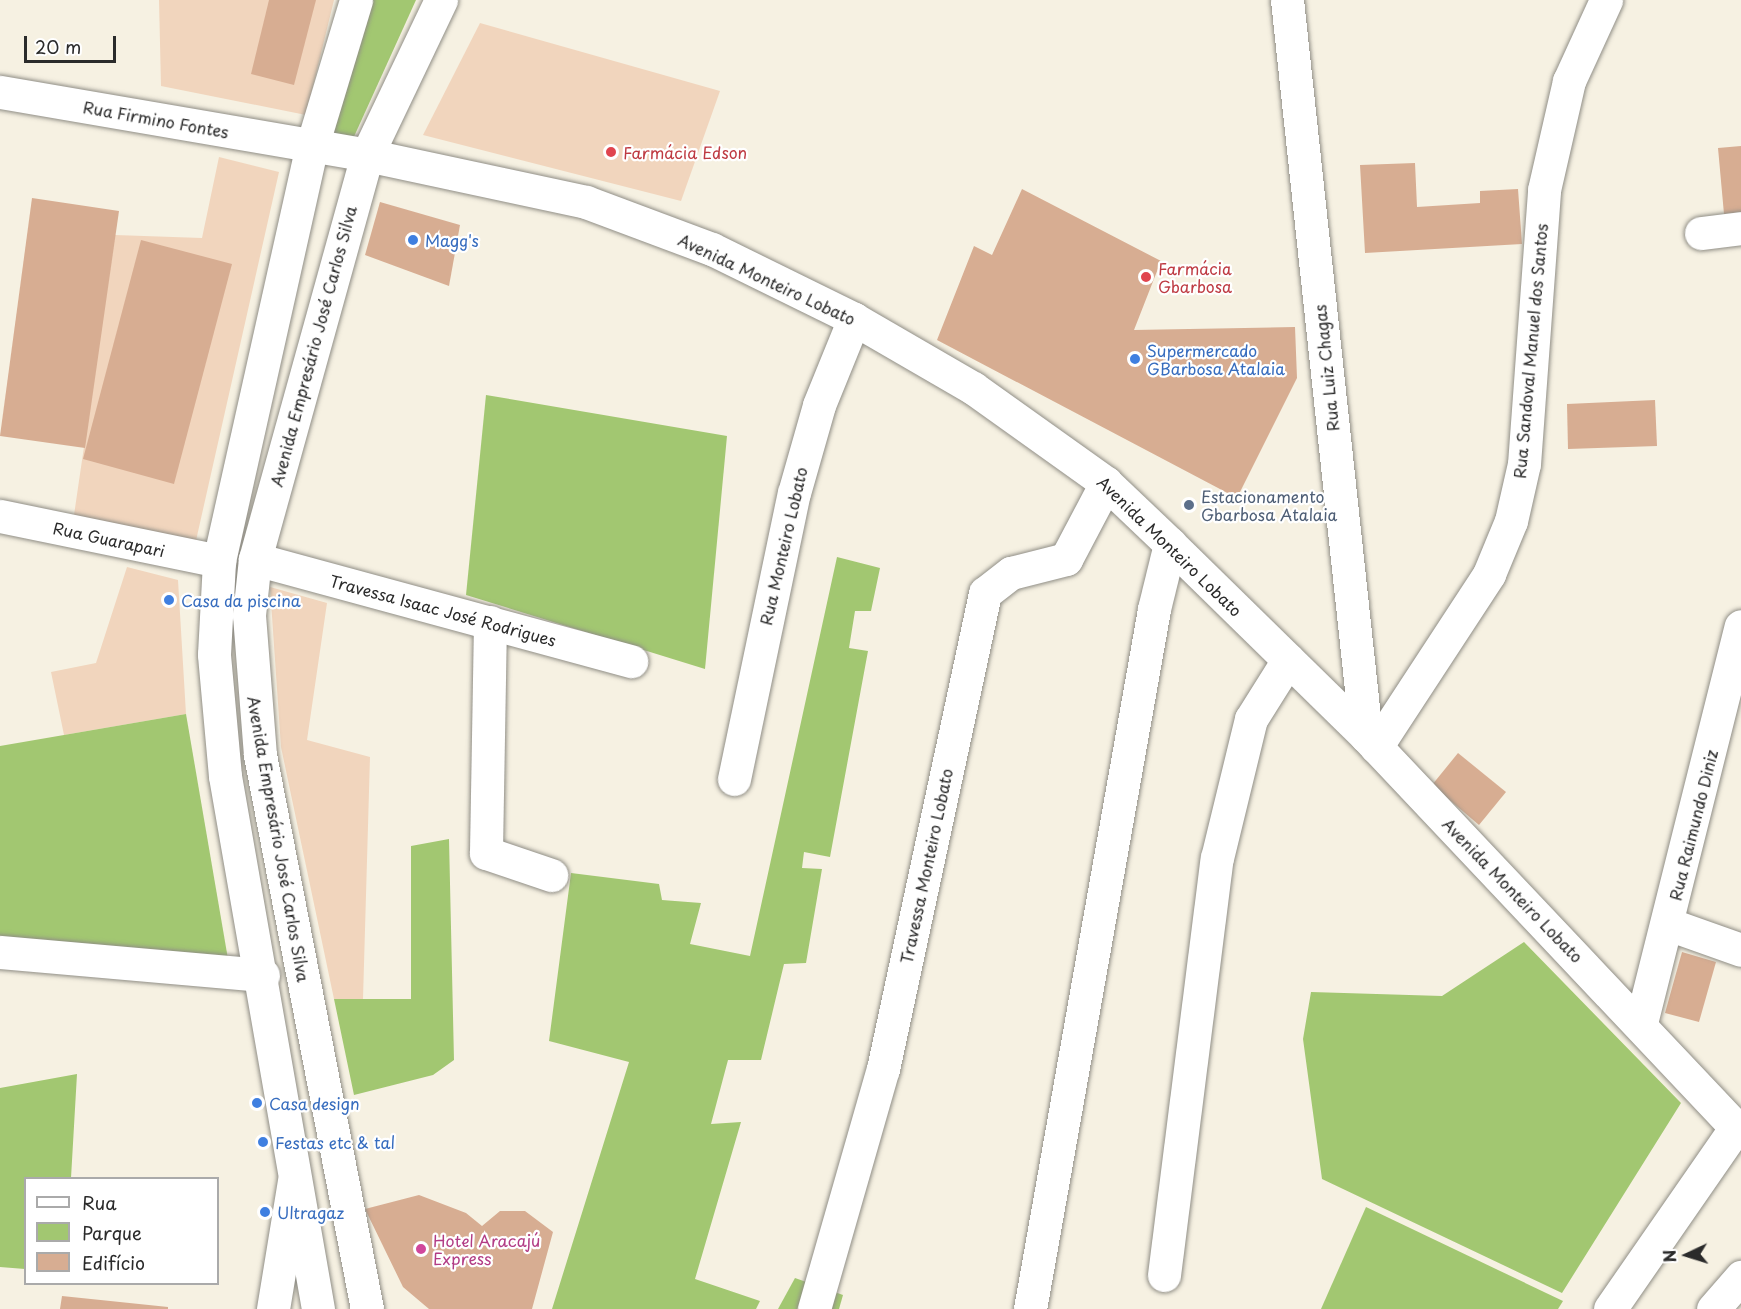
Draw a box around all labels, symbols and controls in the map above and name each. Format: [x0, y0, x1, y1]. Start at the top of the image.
scale bar [27, 24, 118, 62]
text: 20 m [35, 33, 81, 60]
street label: Rua Firmino Fontes [81, 97, 231, 141]
place label: Farmácia Edson [623, 142, 746, 162]
marker: Farmácia Edson [604, 145, 618, 159]
street label: Avenida Empresário José Carlos Silva [266, 203, 360, 489]
street label: Rua Sandoval Manuel dos Santos [1509, 222, 1551, 480]
place label: Magg's [425, 230, 479, 250]
street label: Avenida Monteiro Lobato [676, 230, 858, 328]
marker: Magg's [406, 233, 420, 247]
place label: Farmácia Gbarbosa [1158, 258, 1232, 296]
marker: Farmácia Gbarbosa [1139, 270, 1153, 284]
street label: Rua Luiz Chagas [1310, 303, 1342, 433]
place label: Supermercado GBarbosa Atalaia [1147, 340, 1285, 378]
marker: Supermercado GBarbosa Atalaia [1128, 352, 1142, 366]
street label: Rua Monteiro Lobato [755, 465, 811, 627]
street label: Avenida Monteiro Lobato [1094, 472, 1246, 620]
place label: Estacionamento Gbarbosa Atalaia [1201, 486, 1337, 524]
marker: Estacionamento Gbarbosa Atalaia [1182, 498, 1196, 512]
street label: Rua Guarapari [50, 518, 168, 560]
street label: Travessa Isaac José Rodrigues [328, 571, 558, 649]
place label: Casa da piscina [181, 590, 303, 610]
marker: Casa da piscina [162, 593, 176, 607]
street label: Avenida Empresário José Carlos Silva [244, 694, 314, 984]
street label: Rua Raimundo Diniz [1665, 747, 1721, 903]
street label: Travessa Monteiro Lobato [896, 766, 956, 966]
street label: Avenida Monteiro Lobato [1439, 814, 1587, 966]
place label: Casa design [269, 1093, 361, 1113]
marker: Casa design [250, 1096, 264, 1110]
place label: Festas etc & tal [275, 1132, 396, 1152]
marker: Festas etc & tal [256, 1135, 270, 1149]
legend [24, 1177, 219, 1285]
text: Rua [82, 1189, 117, 1216]
place label: Ultragaz [277, 1202, 344, 1222]
marker: Ultragaz [258, 1205, 272, 1219]
text: Parque [82, 1219, 142, 1246]
north arrow [1657, 1225, 1717, 1285]
place label: Hotel Aracajú Express [433, 1230, 541, 1268]
marker: Hotel Aracajú Express [414, 1242, 428, 1256]
text: Edifício [82, 1249, 145, 1276]
text: N [1657, 1249, 1681, 1263]

